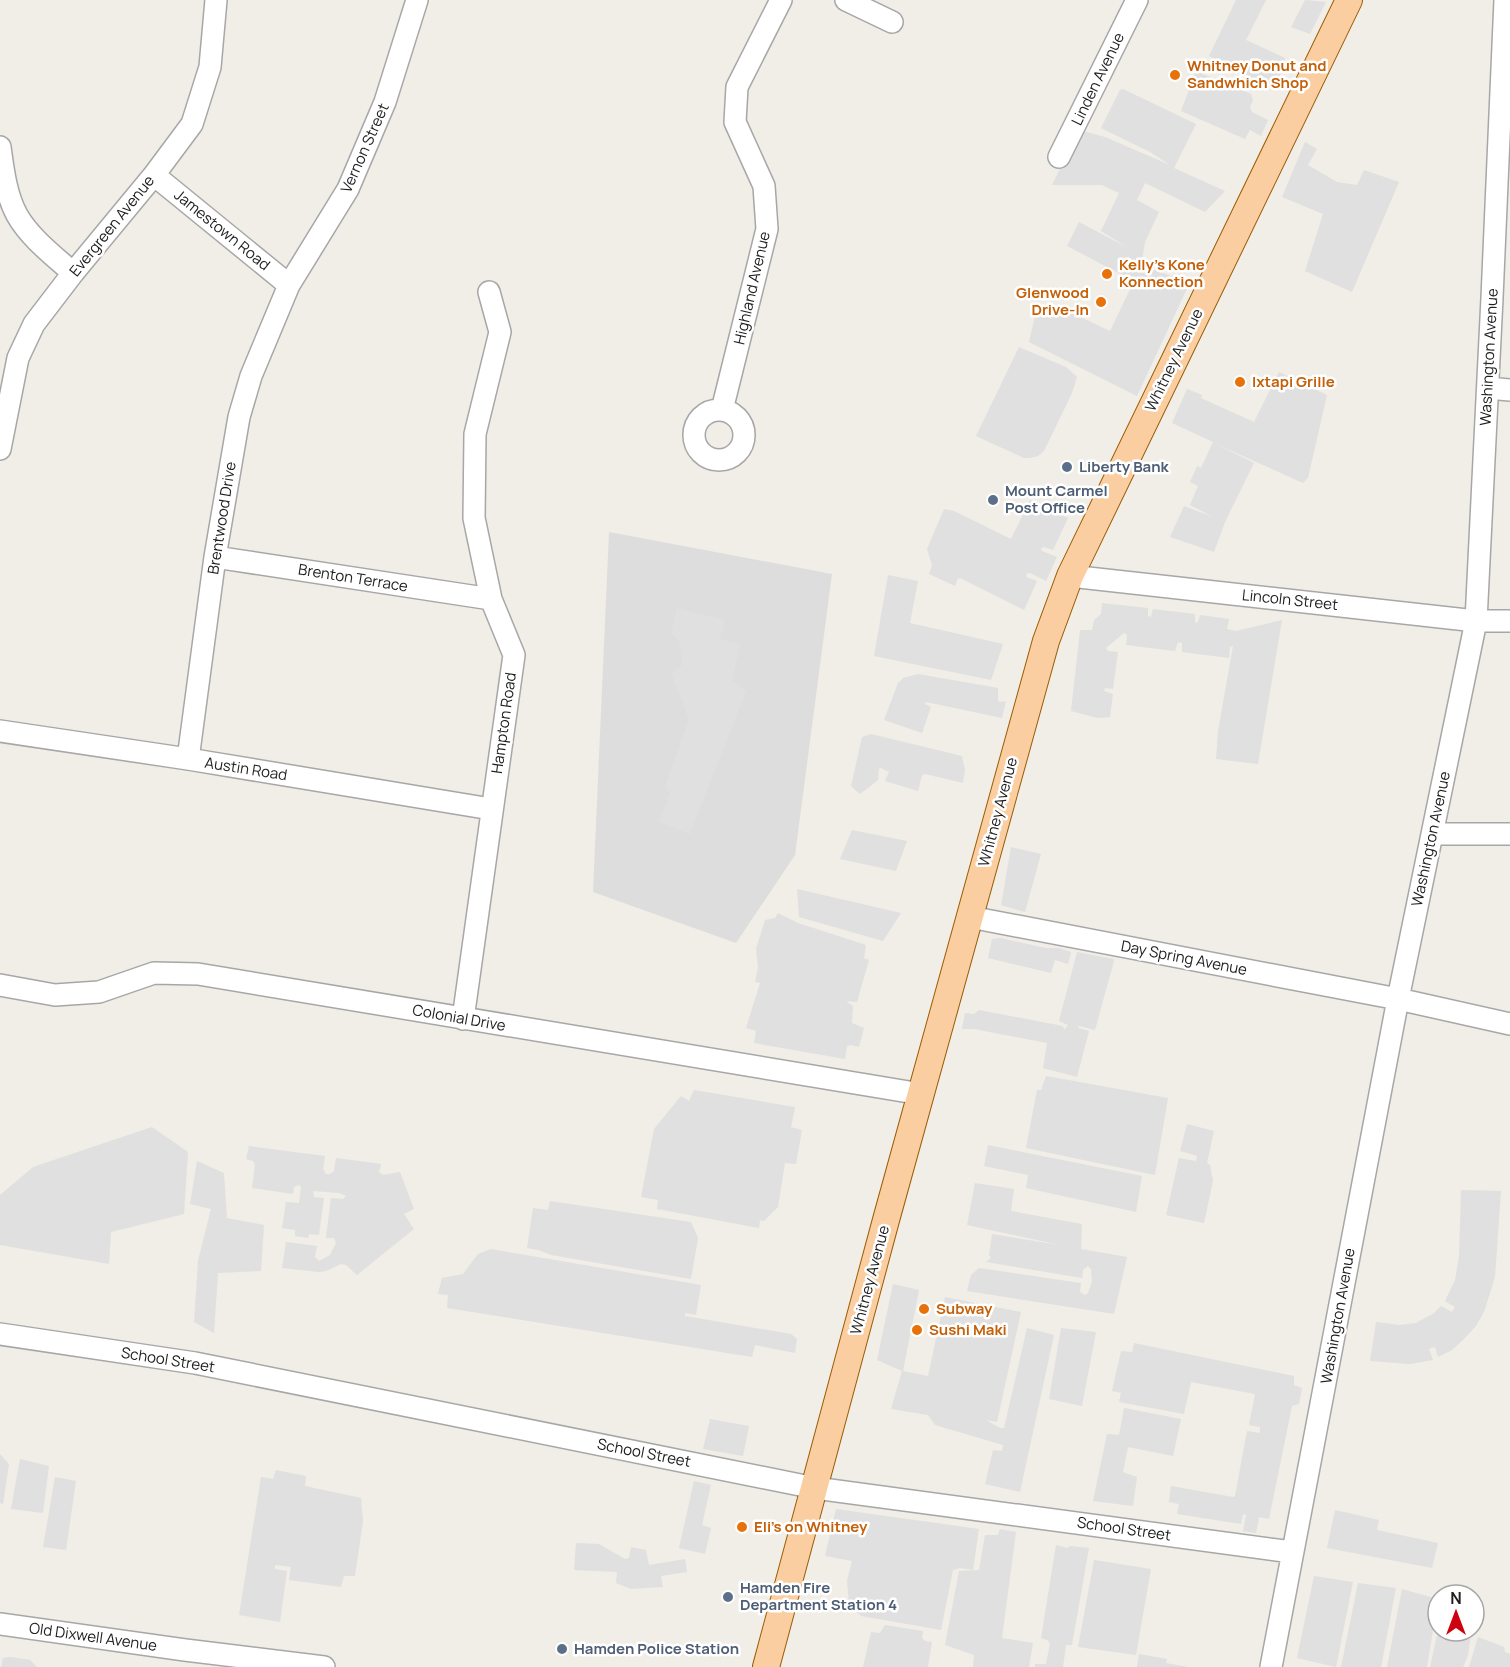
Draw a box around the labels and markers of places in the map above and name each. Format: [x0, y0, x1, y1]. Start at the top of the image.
place label: Whitney Donut and Sandwhich Shop [1187, 55, 1326, 93]
marker: Whitney Donut and Sandwhich Shop [1168, 68, 1182, 82]
place label: Kelly's Kone Konnection [1119, 254, 1205, 292]
marker: Kelly's Kone Konnection [1100, 267, 1114, 281]
place label: Glenwood Drive-In [1016, 282, 1089, 320]
marker: Glenwood Drive-In [1094, 295, 1108, 309]
place label: Ixtapi Grille [1252, 371, 1335, 392]
marker: Ixtapi Grille [1233, 375, 1247, 389]
place label: Liberty Bank [1079, 456, 1170, 477]
marker: Liberty Bank [1060, 460, 1074, 474]
place label: Mount Carmel Post Office [1005, 480, 1108, 518]
marker: Mount Carmel Post Office [986, 493, 1000, 507]
place label: Subway [936, 1298, 993, 1319]
marker: Subway [917, 1302, 931, 1316]
place label: Sushi Maki [929, 1319, 1007, 1340]
marker: Sushi Maki [910, 1323, 924, 1337]
place label: Eli's on Whitney [754, 1516, 868, 1537]
marker: Eli's on Whitney [735, 1520, 749, 1534]
place label: Hamden Fire Department Station 4 [740, 1577, 897, 1615]
marker: Hamden Fire Department Station 4 [721, 1590, 735, 1604]
place label: Hamden Police Station [574, 1638, 739, 1659]
marker: Hamden Police Station [555, 1642, 569, 1656]

